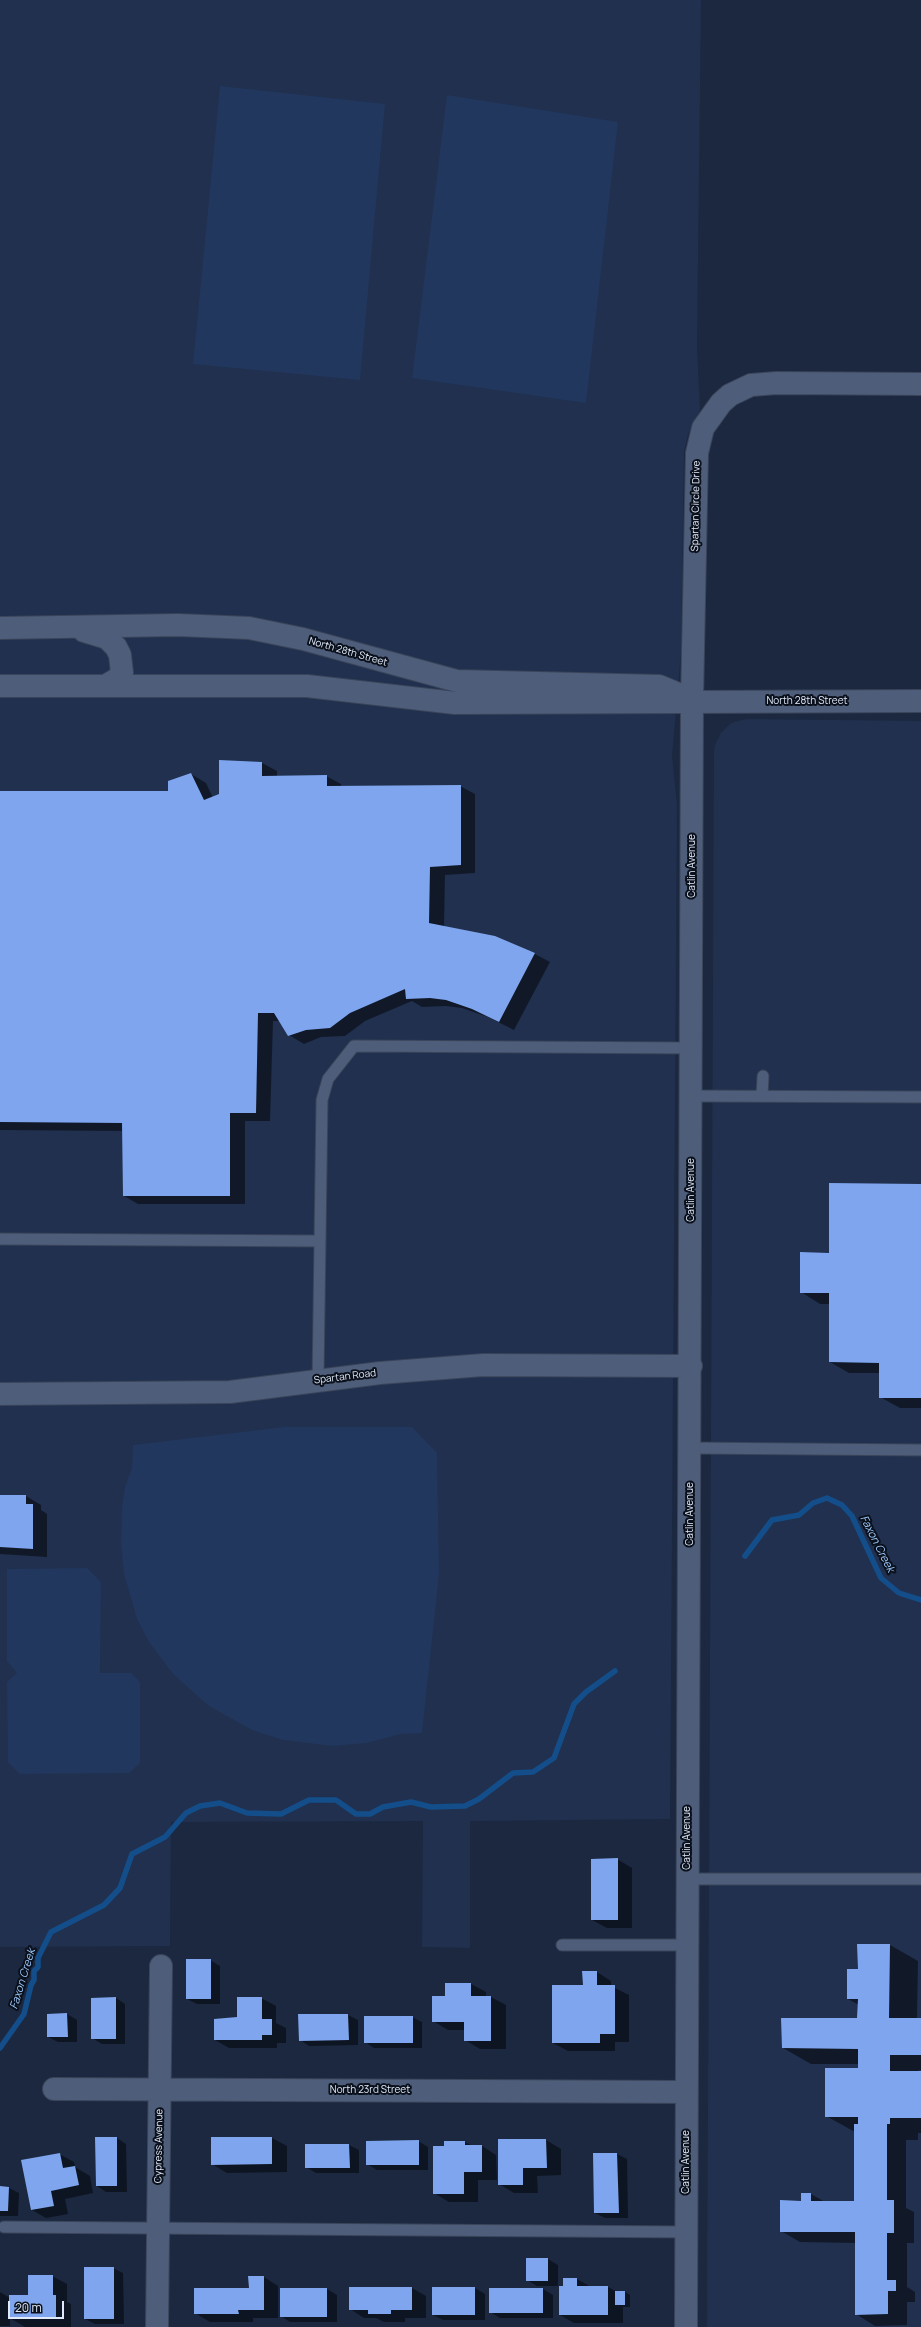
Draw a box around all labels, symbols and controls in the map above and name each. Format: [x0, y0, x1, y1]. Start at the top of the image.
street label: Spartan Circle Drive [689, 461, 703, 551]
street label: North 28th Street [307, 635, 389, 669]
street label: North 28th Street [766, 695, 848, 707]
street label: Catlin Avenue [686, 834, 698, 898]
street label: Catlin Avenue [685, 1158, 697, 1222]
street label: Spartan Road [313, 1367, 377, 1387]
street label: Catlin Avenue [684, 1482, 696, 1546]
water label: Faxon Creek [857, 1513, 897, 1575]
street label: Catlin Avenue [681, 1806, 693, 1870]
water label: Faxon Creek [8, 1947, 38, 2011]
street label: North 23rd Street [330, 2084, 410, 2096]
street label: Cypress Avenue [152, 2109, 166, 2183]
street label: Catlin Avenue [680, 2130, 692, 2194]
scale bar [10, 2293, 66, 2319]
text: 20 m [15, 2299, 42, 2316]

